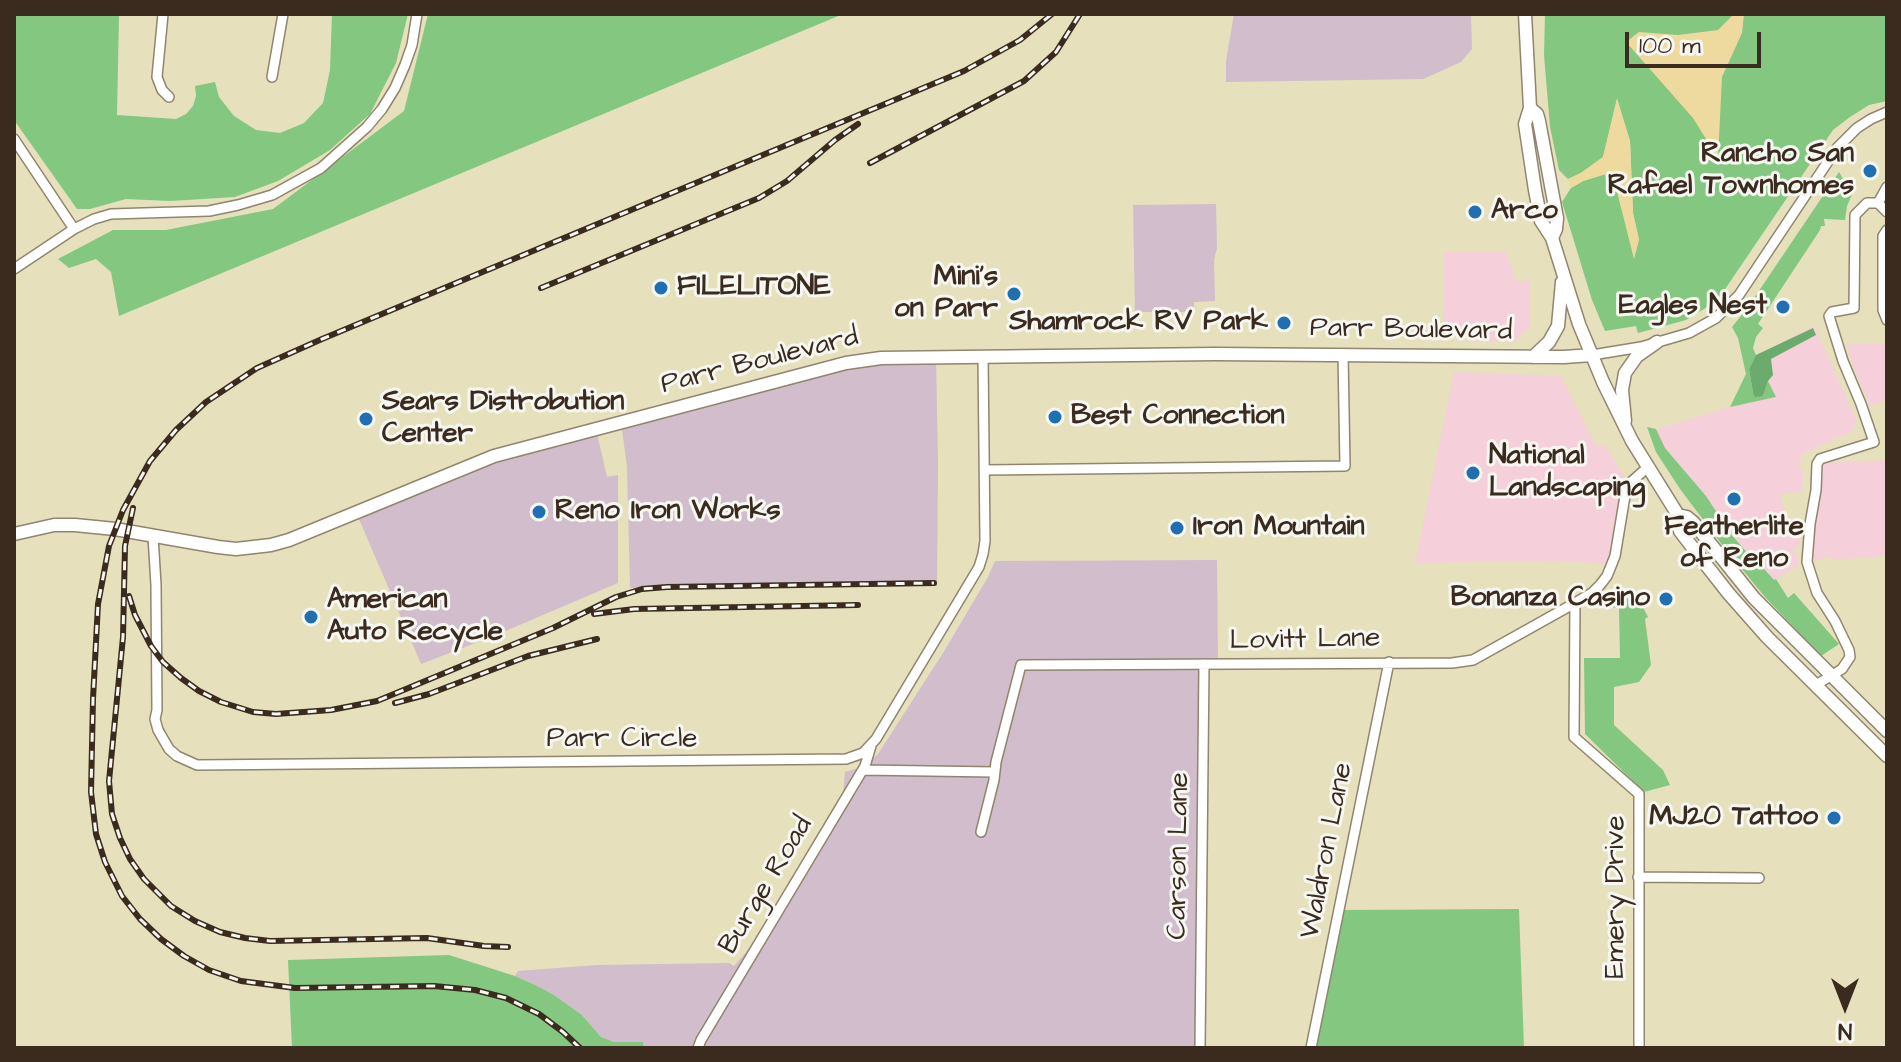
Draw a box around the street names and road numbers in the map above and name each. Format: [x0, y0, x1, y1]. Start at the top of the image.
street label: Parr Boulevard [1310, 312, 1512, 350]
street label: Parr Boulevard [658, 321, 862, 403]
street label: Lovitt Lane [1229, 623, 1381, 659]
street label: Parr Circle [547, 723, 697, 757]
street label: Waldron Lane [1294, 760, 1362, 942]
street label: Carson Lane [1162, 772, 1198, 940]
street label: Burge Road [713, 811, 821, 961]
street label: Emery Drive [1600, 815, 1634, 979]

